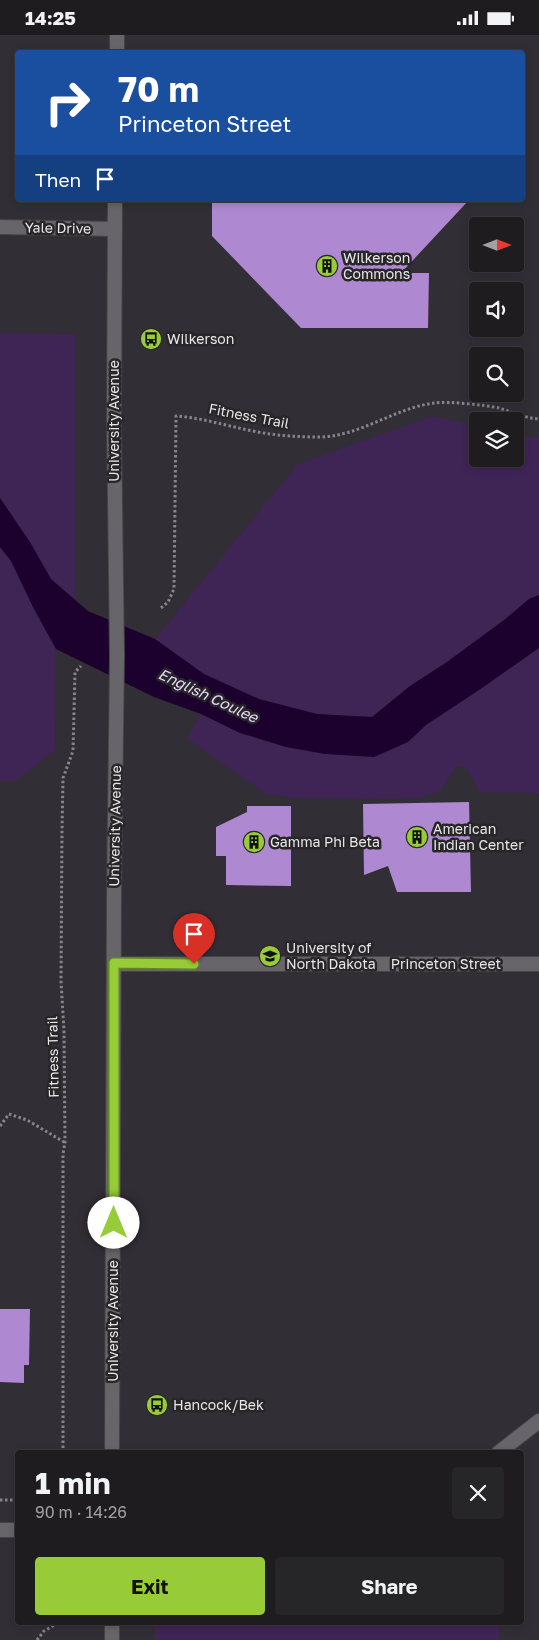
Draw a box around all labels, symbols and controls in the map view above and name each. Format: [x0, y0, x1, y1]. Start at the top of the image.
text: 14:25 [25, 6, 76, 29]
text: 70 m [118, 68, 199, 110]
icon: right [35, 70, 100, 135]
text: Princeton Street [118, 110, 291, 137]
icon: arrive [91, 165, 119, 193]
text: Then [35, 168, 81, 191]
north arrow [469, 217, 524, 273]
map controls [469, 217, 524, 467]
street label: Yale Drive [25, 218, 91, 237]
place label: Wilkerson Commons [343, 249, 410, 282]
building icon: Wilkerson Commons [315, 254, 339, 278]
button: sound [469, 282, 524, 337]
bus stop icon: Wilkerson [139, 327, 163, 351]
place label: Wilkerson [167, 330, 234, 347]
button: search [469, 347, 524, 402]
street label: University Avenue [105, 360, 122, 482]
street label: Fitness Trail [207, 399, 291, 432]
button: layers [469, 412, 524, 467]
water label: English Coulee [155, 664, 262, 727]
street label: University Avenue [105, 765, 124, 887]
place label: American Indian Center [433, 820, 524, 853]
building icon: American Indian Center [405, 825, 429, 849]
building icon: Gamma Phi Beta [242, 830, 266, 854]
place label: Gamma Phi Beta [270, 833, 380, 850]
pin [173, 913, 215, 964]
icon: arrive [180, 920, 208, 948]
place label: University of North Dakota [286, 939, 376, 972]
school or university icon: University of North Dakota [258, 944, 282, 968]
street label: Princeton Street [391, 955, 501, 972]
street label: Fitness Trail [43, 1016, 62, 1098]
position arrow [87, 1196, 139, 1248]
street label: University Avenue [104, 1260, 121, 1382]
bus stop icon: Hancock/Bek [145, 1393, 169, 1417]
place label: Hancock/Bek [173, 1396, 264, 1413]
text: 1 min [35, 1465, 111, 1501]
button: close [452, 1467, 504, 1519]
text: 90 m · 14:26 [35, 1502, 127, 1522]
button: Exit [35, 1557, 265, 1615]
button: Share [275, 1557, 504, 1615]

